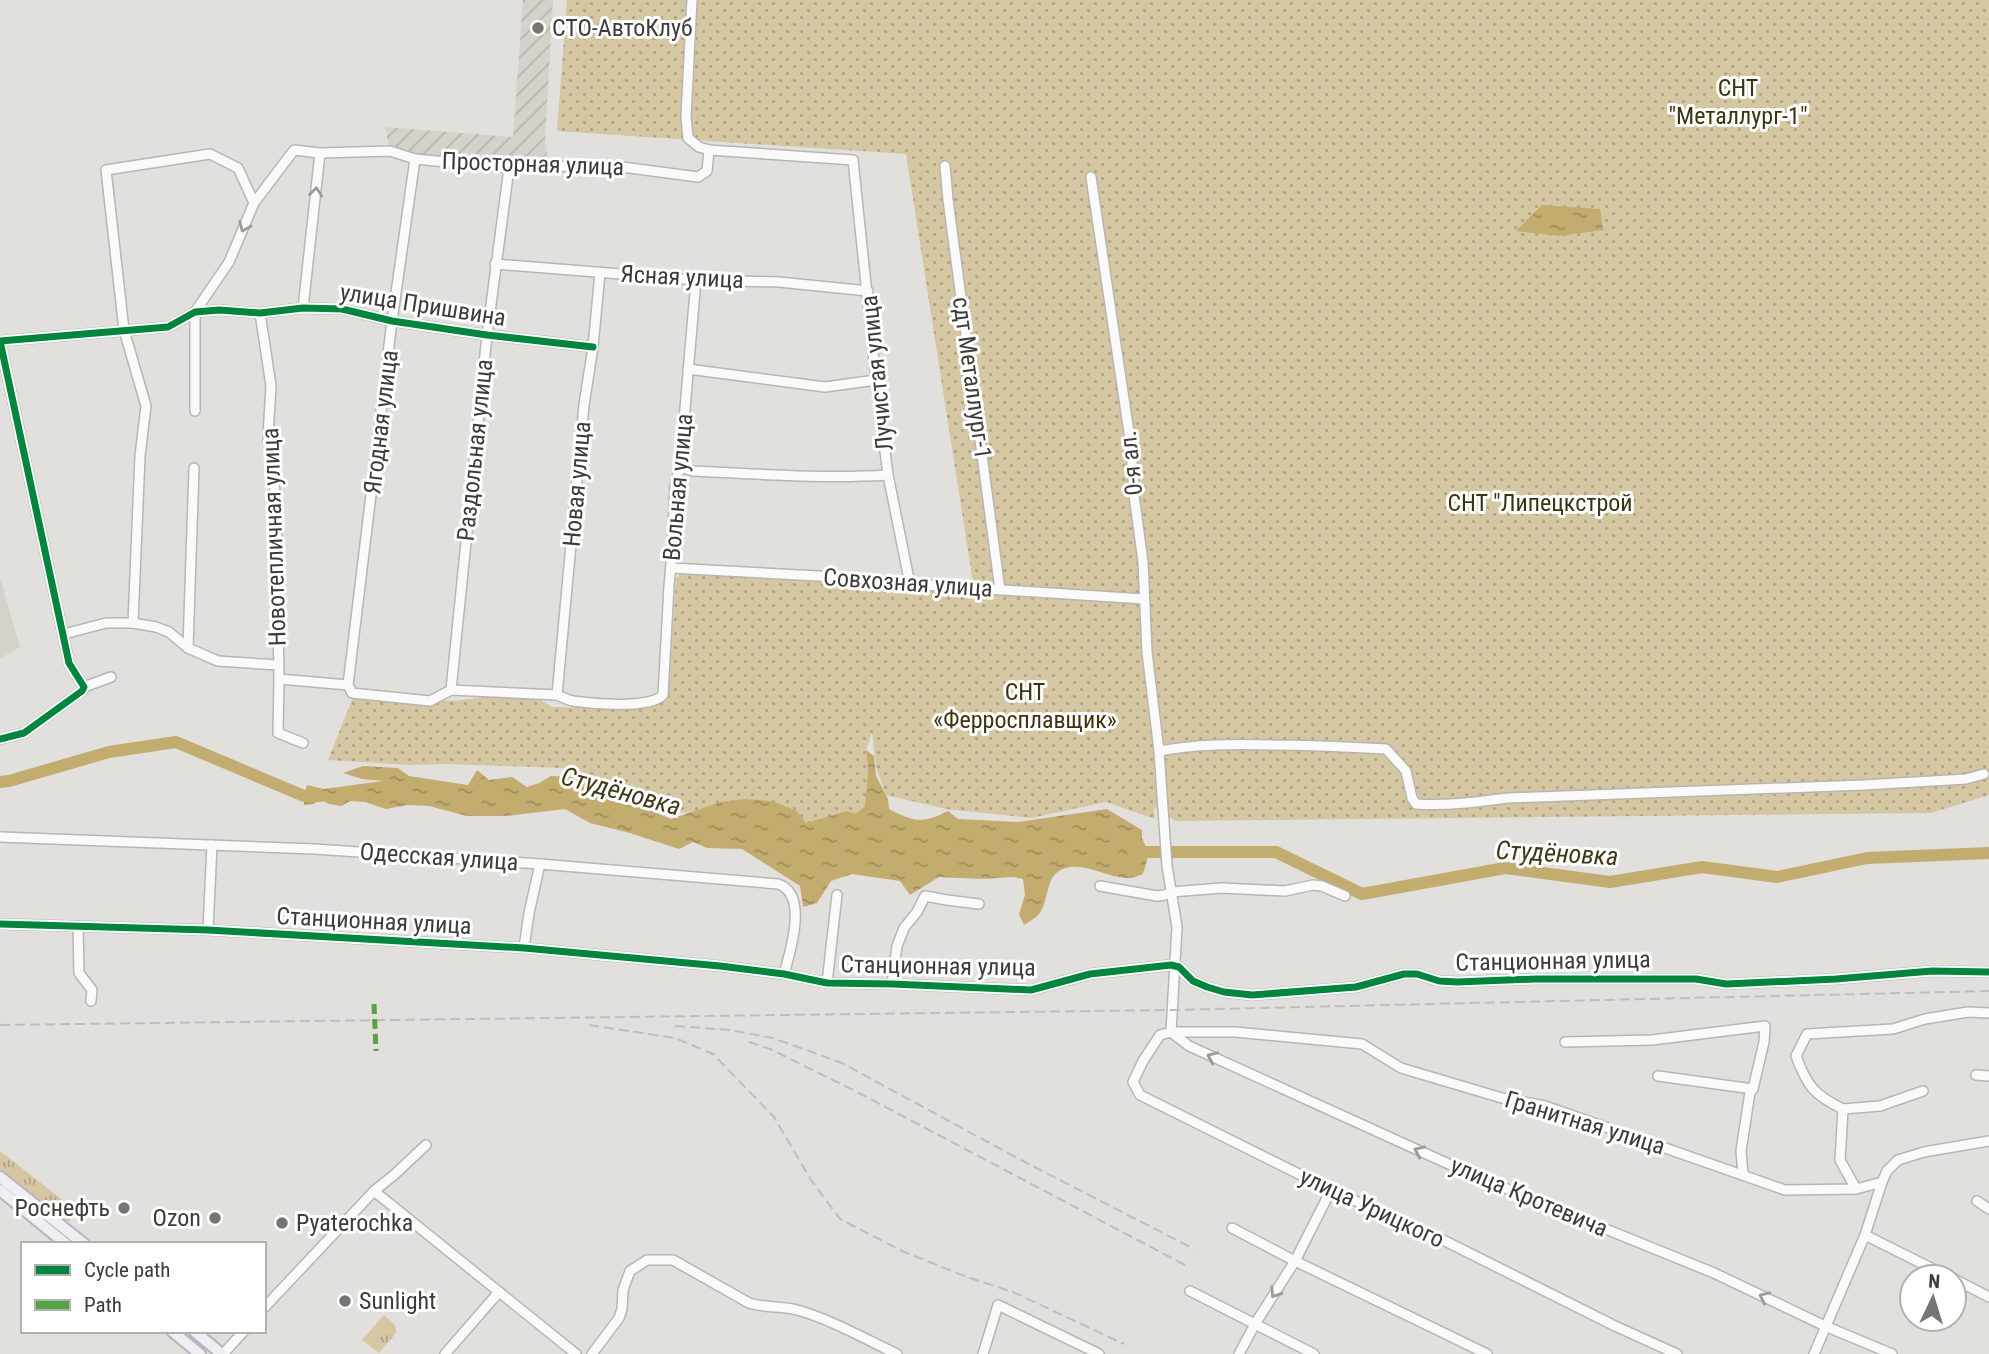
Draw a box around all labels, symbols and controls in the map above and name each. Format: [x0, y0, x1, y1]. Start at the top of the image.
place label: СТО-АвтоКлуб [552, 14, 693, 42]
marker: СТО-АвтоКлуб [530, 20, 546, 36]
park label: СНТ "Металлург-1" [1668, 74, 1808, 130]
street label: Просторная улица [441, 147, 625, 181]
one-way arrow [308, 186, 323, 197]
one-way arrow [238, 221, 252, 233]
street label: Ясная улица [620, 260, 744, 294]
street label: улица Пришвина [338, 278, 508, 332]
street label: Лучистая улица [855, 294, 899, 452]
street label: сдт Металлург-1 [947, 295, 997, 461]
street label: Ягодная улица [358, 348, 404, 496]
street label: Раздольная улица [452, 358, 498, 542]
street label: Вольная улица [658, 412, 698, 562]
street label: Новая улица [558, 420, 596, 548]
street label: Новотепличная улица [256, 427, 292, 647]
street label: 0-я ал. [1114, 429, 1148, 497]
park label: СНТ "Липецкстрой [1447, 489, 1633, 517]
street label: Совхозная улица [822, 563, 994, 603]
park label: СНТ «Ферросплавщик» [933, 678, 1117, 734]
water label: Студёновка [558, 761, 684, 821]
water label: Студёновка [1495, 835, 1619, 871]
street label: Одесская улица [359, 837, 519, 877]
street label: Станционная улица [276, 902, 472, 940]
street label: Станционная улица [1455, 945, 1651, 977]
street label: Станционная улица [840, 950, 1036, 982]
one-way arrow [1207, 1051, 1219, 1065]
street label: Гранитная улица [1501, 1085, 1669, 1161]
one-way arrow [1414, 1145, 1426, 1159]
street label: улица Кротевича [1446, 1151, 1612, 1243]
street label: улица Урицкого [1295, 1162, 1449, 1254]
place label: Роснефть [14, 1194, 110, 1222]
marker: Роснефть [116, 1200, 132, 1216]
place label: Ozon [153, 1204, 201, 1232]
place label: Pyaterochka [296, 1209, 413, 1237]
marker: Ozon [207, 1210, 223, 1226]
marker: Pyaterochka [274, 1215, 290, 1231]
legend [21, 1242, 266, 1333]
text: Cycle path [84, 1258, 170, 1282]
north arrow [1898, 1263, 1968, 1333]
text: N [1928, 1270, 1941, 1293]
one-way arrow [1270, 1285, 1283, 1298]
place label: Sunlight [359, 1287, 436, 1315]
one-way arrow [1759, 1291, 1771, 1305]
text: Path [84, 1293, 122, 1317]
marker: Sunlight [337, 1293, 353, 1309]

